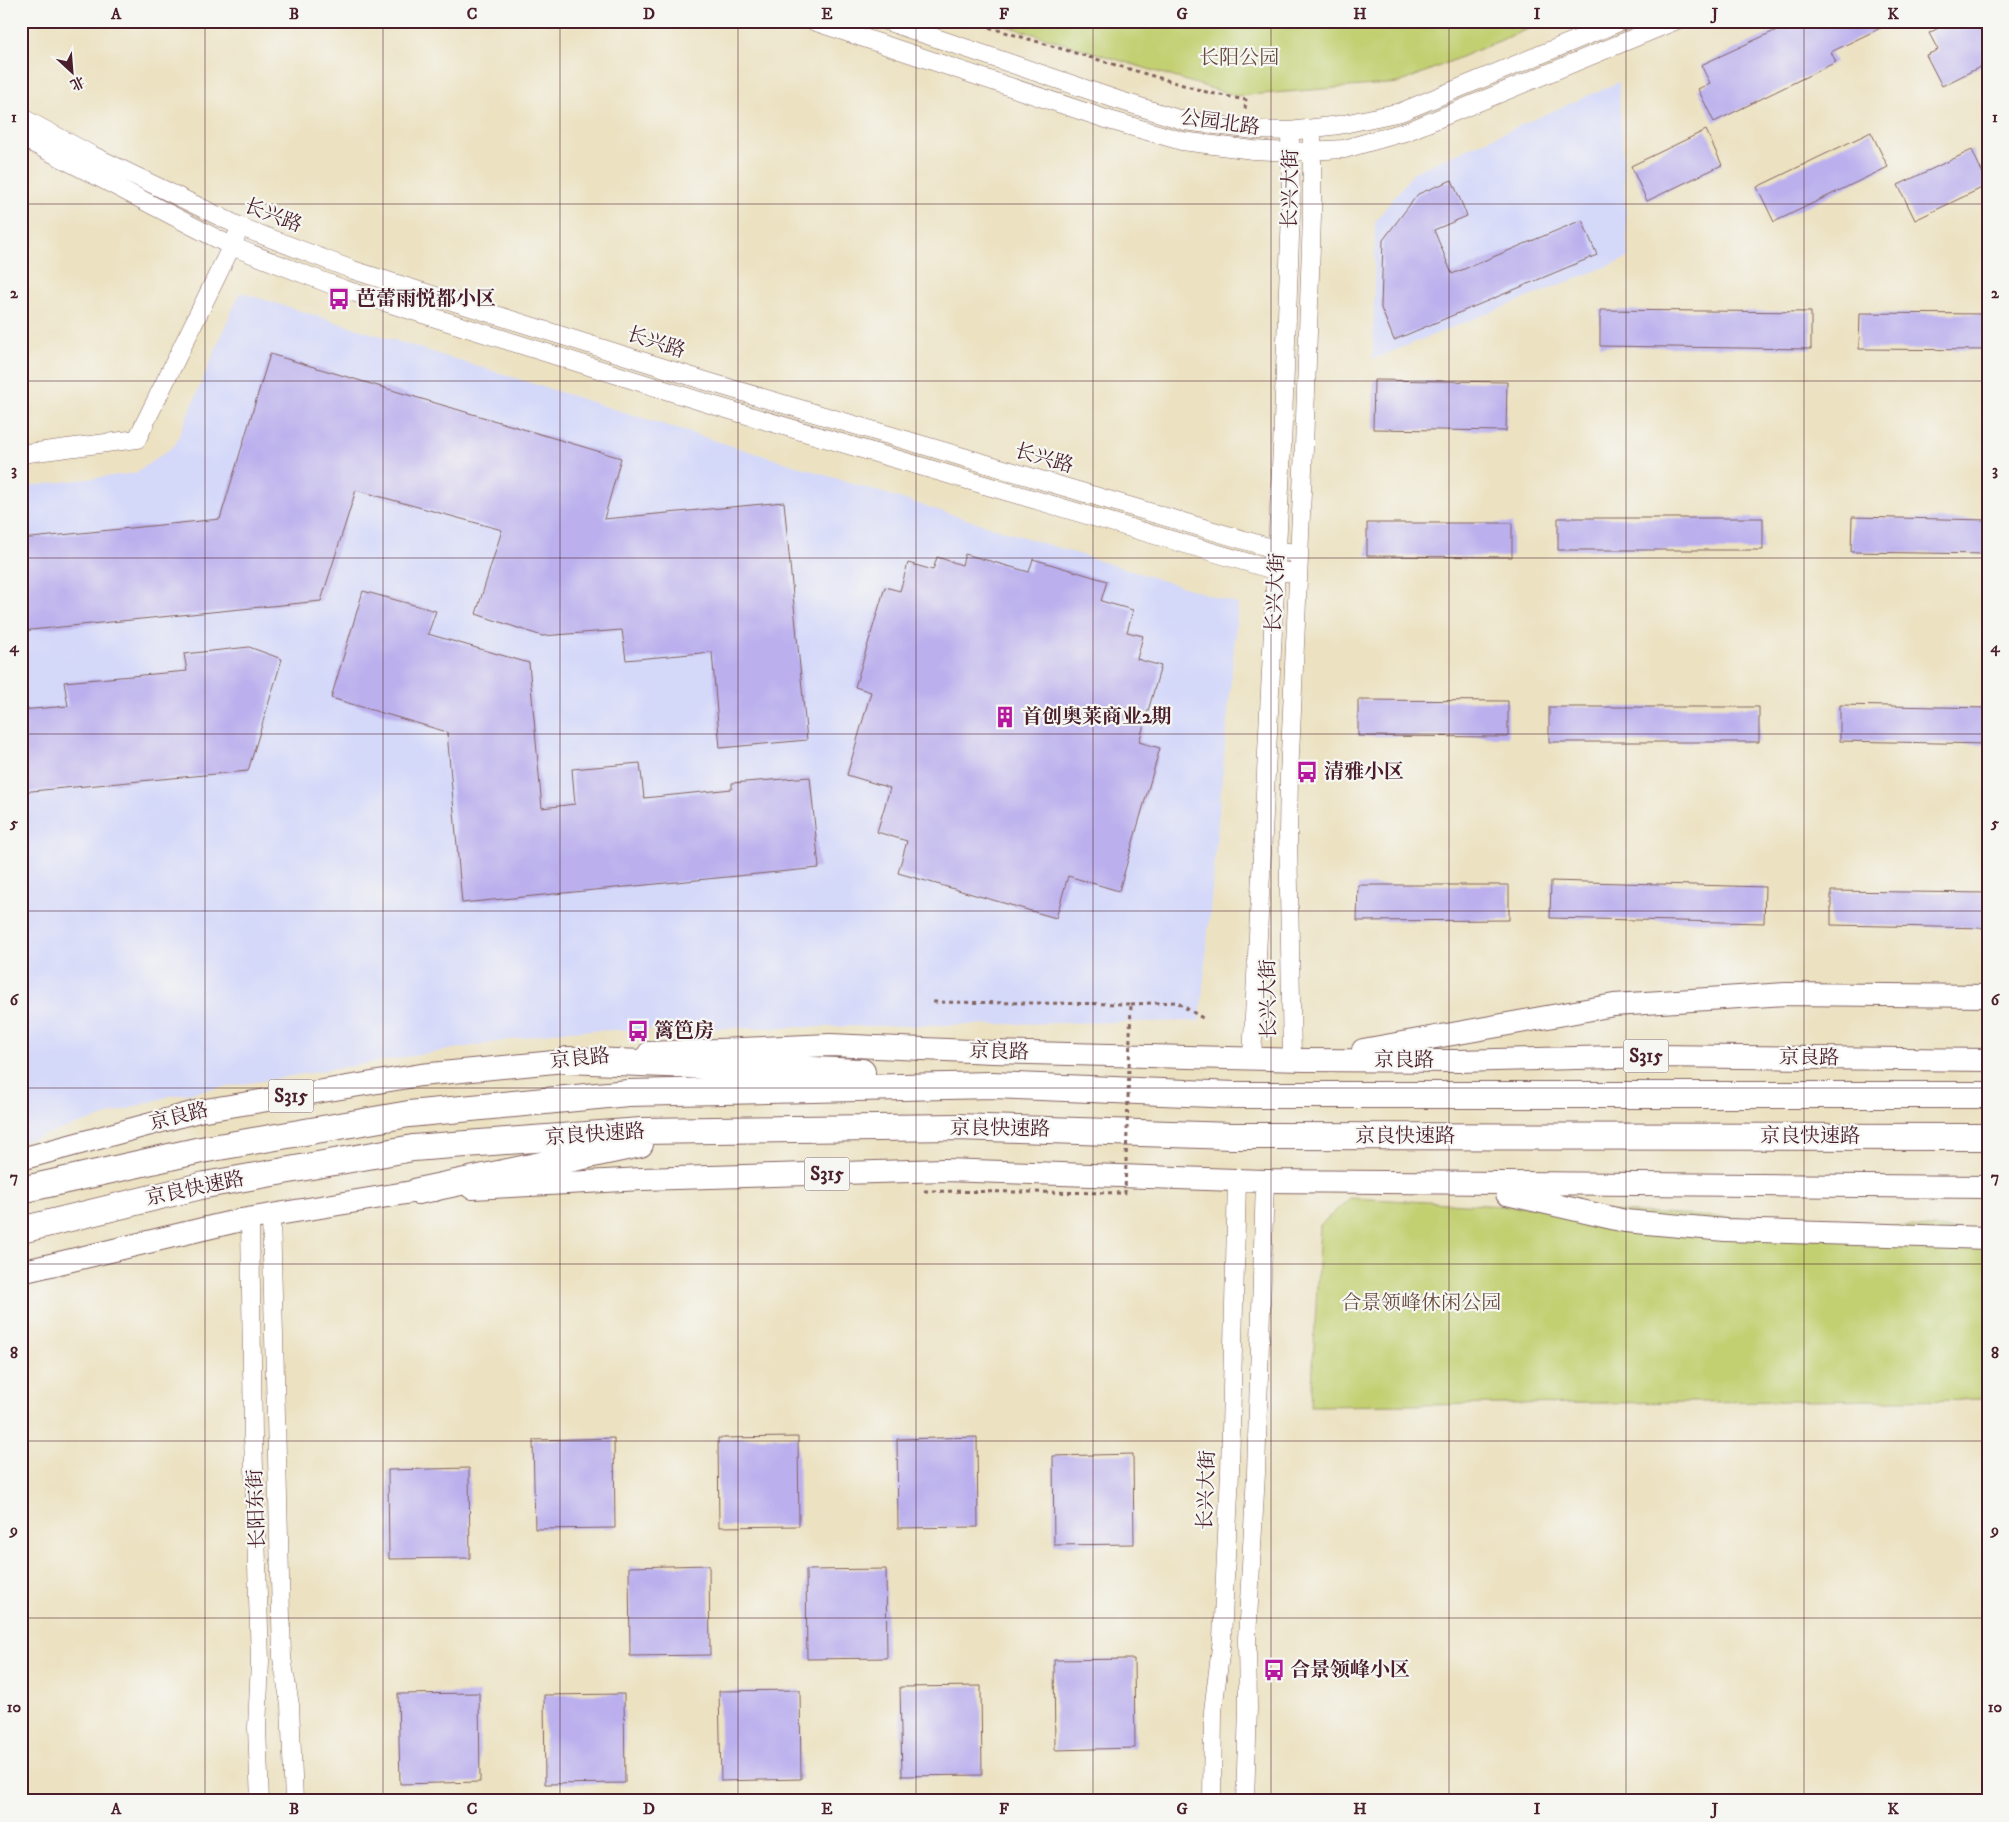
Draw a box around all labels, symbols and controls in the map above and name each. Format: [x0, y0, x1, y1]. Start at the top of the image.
text: A [110, 4, 122, 24]
text: B [289, 4, 299, 24]
text: C [467, 4, 477, 24]
text: D [643, 4, 655, 24]
text: E [821, 4, 833, 24]
text: F [999, 4, 1009, 24]
text: G [1176, 4, 1188, 24]
text: H [1353, 4, 1367, 24]
text: I [1534, 4, 1541, 24]
text: J [1710, 4, 1719, 24]
text: K [1887, 4, 1899, 24]
park label: 长阳公园 [1199, 46, 1279, 71]
north arrow [48, 48, 98, 98]
text: 北 [67, 72, 87, 94]
street label: 公园北路 [1179, 105, 1261, 141]
text: 1 [11, 107, 17, 127]
text: 1 [1992, 107, 1998, 127]
street label: 长兴大街 [1278, 149, 1304, 229]
street label: 长兴路 [241, 194, 305, 238]
text: 2 [10, 283, 19, 303]
text: 2 [1991, 283, 2000, 303]
bus stop icon: 芭蕾雨悦都小区 [326, 286, 352, 312]
place label: 芭蕾雨悦都小区 [356, 287, 496, 312]
street label: 长兴路 [624, 322, 688, 364]
street label: 长兴路 [1012, 439, 1076, 479]
text: 3 [11, 460, 17, 480]
text: 3 [1992, 460, 1998, 480]
street label: 长兴大街 [1261, 552, 1291, 634]
text: 4 [8, 637, 19, 657]
text: 4 [1989, 637, 2000, 657]
building icon: 首创奥莱商业2期 [992, 704, 1018, 730]
place label: 首创奥莱商业2期 [1022, 705, 1172, 730]
bus stop icon: 清雅小区 [1294, 759, 1320, 785]
place label: 清雅小区 [1324, 760, 1404, 785]
text: 5 [9, 813, 18, 833]
text: 5 [1990, 813, 1999, 833]
street label: 长兴大街 [1256, 959, 1282, 1039]
text: 6 [10, 990, 20, 1010]
text: 6 [1991, 990, 2001, 1010]
bus stop icon: 篱笆房 [625, 1018, 651, 1044]
place label: 篱笆房 [654, 1019, 714, 1044]
street label: 京良路 [969, 1038, 1029, 1066]
road number: S315 [1624, 1040, 1668, 1072]
street label: 京良路 [549, 1043, 611, 1075]
street label: 京良路 [1779, 1045, 1839, 1071]
street label: 京良路 [1374, 1048, 1434, 1073]
road number: S315 [268, 1080, 314, 1112]
street label: 京良路 [147, 1098, 211, 1136]
street label: 京良快速路 [950, 1116, 1050, 1142]
street label: 京良快速路 [544, 1119, 646, 1151]
street label: 京良快速路 [1355, 1124, 1455, 1149]
street label: 京良快速路 [1760, 1124, 1860, 1149]
road number: S315 [804, 1158, 850, 1190]
street label: 京良快速路 [143, 1166, 247, 1212]
text: 7 [10, 1167, 18, 1187]
text: 7 [1991, 1167, 1999, 1187]
park label: 合景领峰休闲公园 [1341, 1291, 1501, 1316]
text: 8 [10, 1343, 18, 1363]
text: 8 [1991, 1343, 1999, 1363]
street label: 长兴大街 [1193, 1450, 1221, 1530]
street label: 长阳东街 [243, 1469, 271, 1549]
text: 9 [9, 1520, 18, 1540]
text: 9 [1990, 1520, 1999, 1540]
bus stop icon: 合景领峰小区 [1261, 1657, 1287, 1683]
place label: 合景领峰小区 [1290, 1658, 1410, 1683]
text: 10 [7, 1697, 22, 1717]
text: 10 [1988, 1697, 2003, 1717]
text: A [110, 1799, 122, 1819]
text: B [289, 1799, 299, 1819]
text: C [467, 1799, 477, 1819]
text: D [643, 1799, 655, 1819]
text: E [821, 1799, 833, 1819]
text: F [999, 1799, 1009, 1819]
text: G [1176, 1799, 1188, 1819]
text: H [1353, 1799, 1367, 1819]
text: I [1534, 1799, 1541, 1819]
text: J [1710, 1799, 1719, 1819]
text: K [1887, 1799, 1899, 1819]

